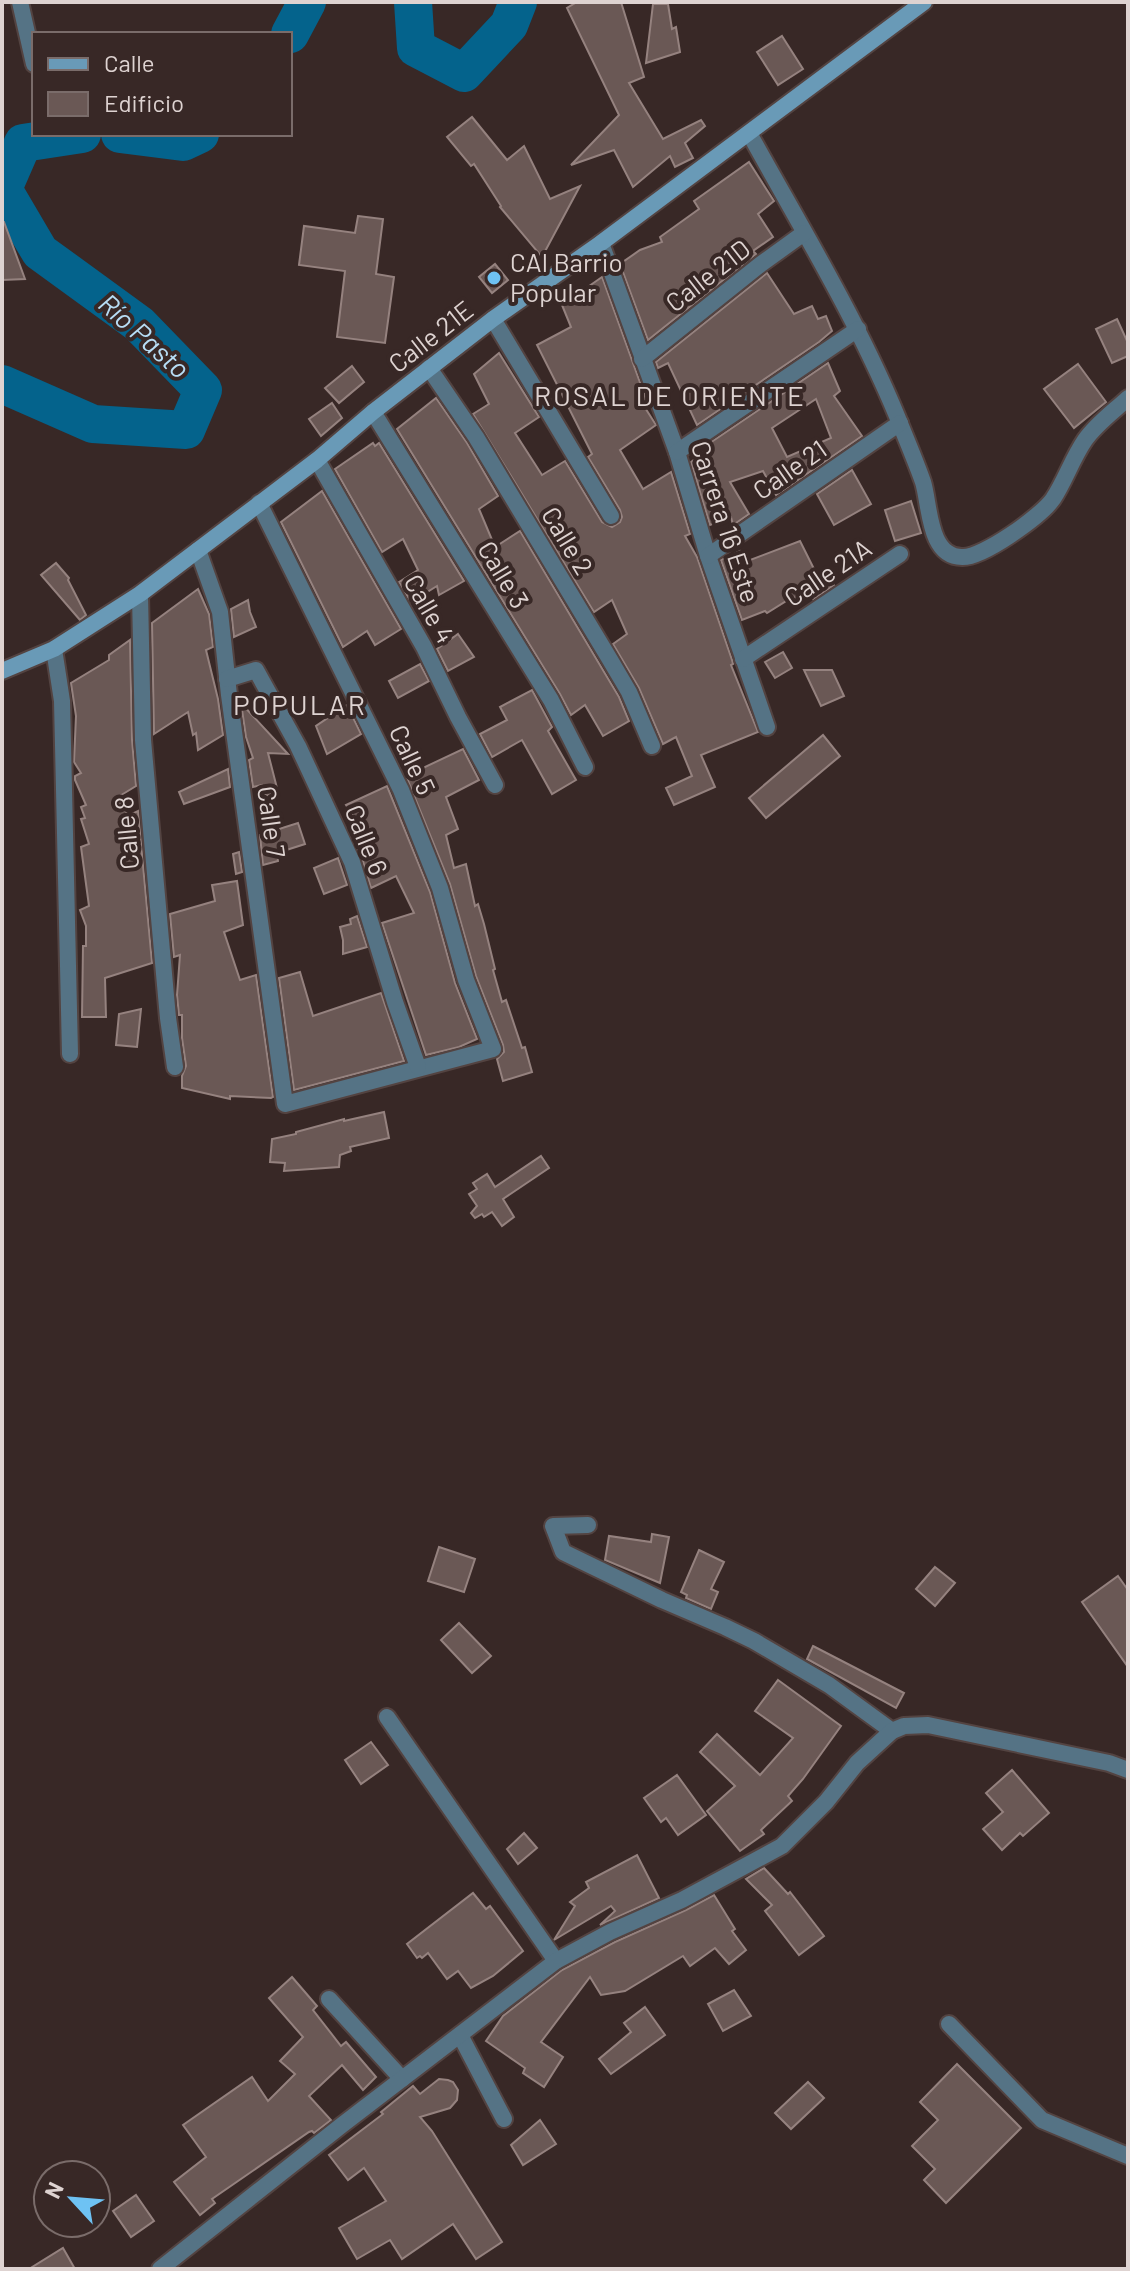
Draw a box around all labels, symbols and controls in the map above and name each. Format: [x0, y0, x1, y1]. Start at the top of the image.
legend [32, 32, 292, 136]
text: Calle [104, 48, 155, 77]
text: Edificio [104, 88, 184, 117]
street label: Calle 21D [659, 232, 755, 317]
place label: CAI Barrio Popular [510, 246, 623, 307]
marker: CAI Barrio Popular [485, 269, 503, 287]
water label: Río Pasto [92, 286, 197, 385]
street label: Calle 21E [382, 293, 478, 378]
district label: ROSAL DE ORIENTE [534, 378, 806, 412]
street label: Calle 21 [746, 432, 832, 505]
street label: Carrera 16 Este [686, 437, 767, 606]
street label: Calle 2 [536, 501, 601, 580]
street label: Calle 21A [778, 531, 877, 612]
street label: Calle 3 [472, 535, 536, 614]
street label: Calle 4 [398, 568, 462, 648]
district label: POPULAR [233, 687, 367, 721]
street label: Calle 5 [384, 720, 443, 799]
street label: Calle 7 [252, 784, 293, 860]
street label: Calle 8 [107, 795, 144, 871]
street label: Calle 6 [339, 800, 395, 879]
north arrow [32, 2159, 112, 2239]
text: N [38, 2178, 68, 2202]

